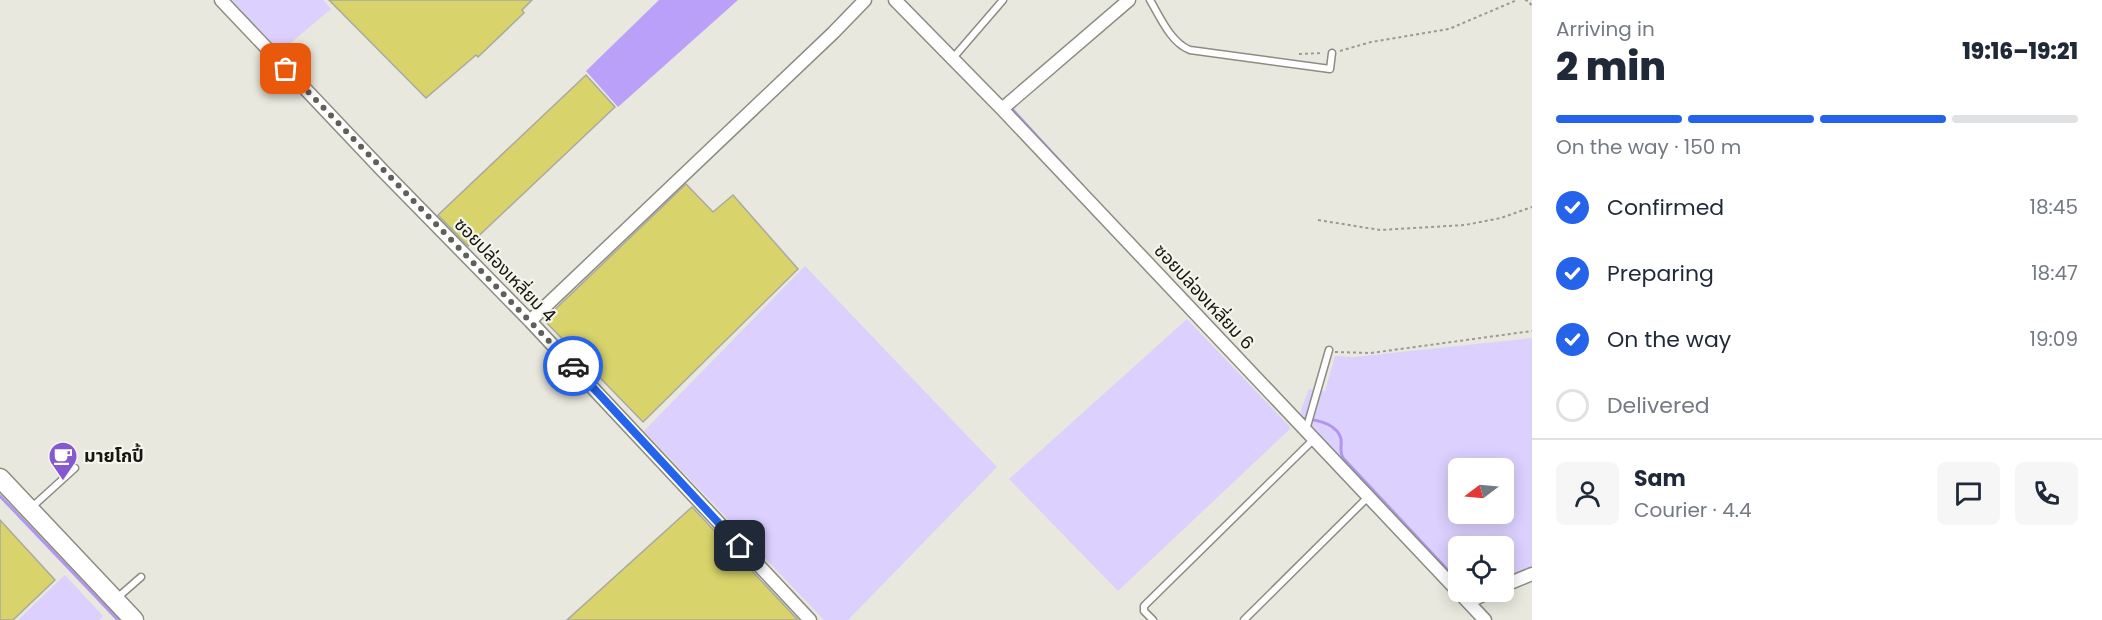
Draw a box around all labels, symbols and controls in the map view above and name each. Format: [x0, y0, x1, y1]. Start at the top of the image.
text: Arriving in [1556, 15, 1655, 43]
text: 19:16–19:21 [1962, 36, 2078, 67]
text: 2 min [1556, 39, 1666, 94]
pin [260, 43, 311, 94]
icon: bag [269, 52, 302, 85]
text: On the way · 150 m [1556, 133, 1741, 161]
icon: check [1556, 191, 1589, 224]
text: Confirmed [1607, 192, 1724, 223]
text: 18:45 [2030, 193, 2078, 221]
street label: ซอยปล่องเหลี่ยม 4 [449, 212, 562, 327]
street label: ซอยปล่องเหลี่ยม 6 [1149, 238, 1260, 355]
icon: check [1556, 257, 1589, 290]
text: Preparing [1607, 258, 1714, 289]
text: 18:47 [2031, 259, 2078, 287]
icon: check [1556, 323, 1589, 356]
text: On the way [1607, 324, 1731, 355]
text: 19:09 [2030, 325, 2078, 353]
courier [543, 336, 603, 396]
icon: car [557, 350, 590, 383]
text: Delivered [1607, 390, 1710, 421]
cafe icon: มายโกปี้ [47, 440, 79, 482]
place label: มายโกปี้ [84, 443, 144, 468]
north arrow [1448, 458, 1514, 524]
map controls [1448, 458, 1514, 602]
button: person [1556, 462, 1619, 525]
button: chat [1937, 462, 2000, 525]
button: phone [2015, 462, 2078, 525]
text: Sam [1634, 463, 1686, 494]
text: Courier · 4.4 [1634, 496, 1752, 524]
pin [714, 520, 765, 571]
icon: home [723, 529, 756, 562]
button: locate [1448, 536, 1514, 602]

